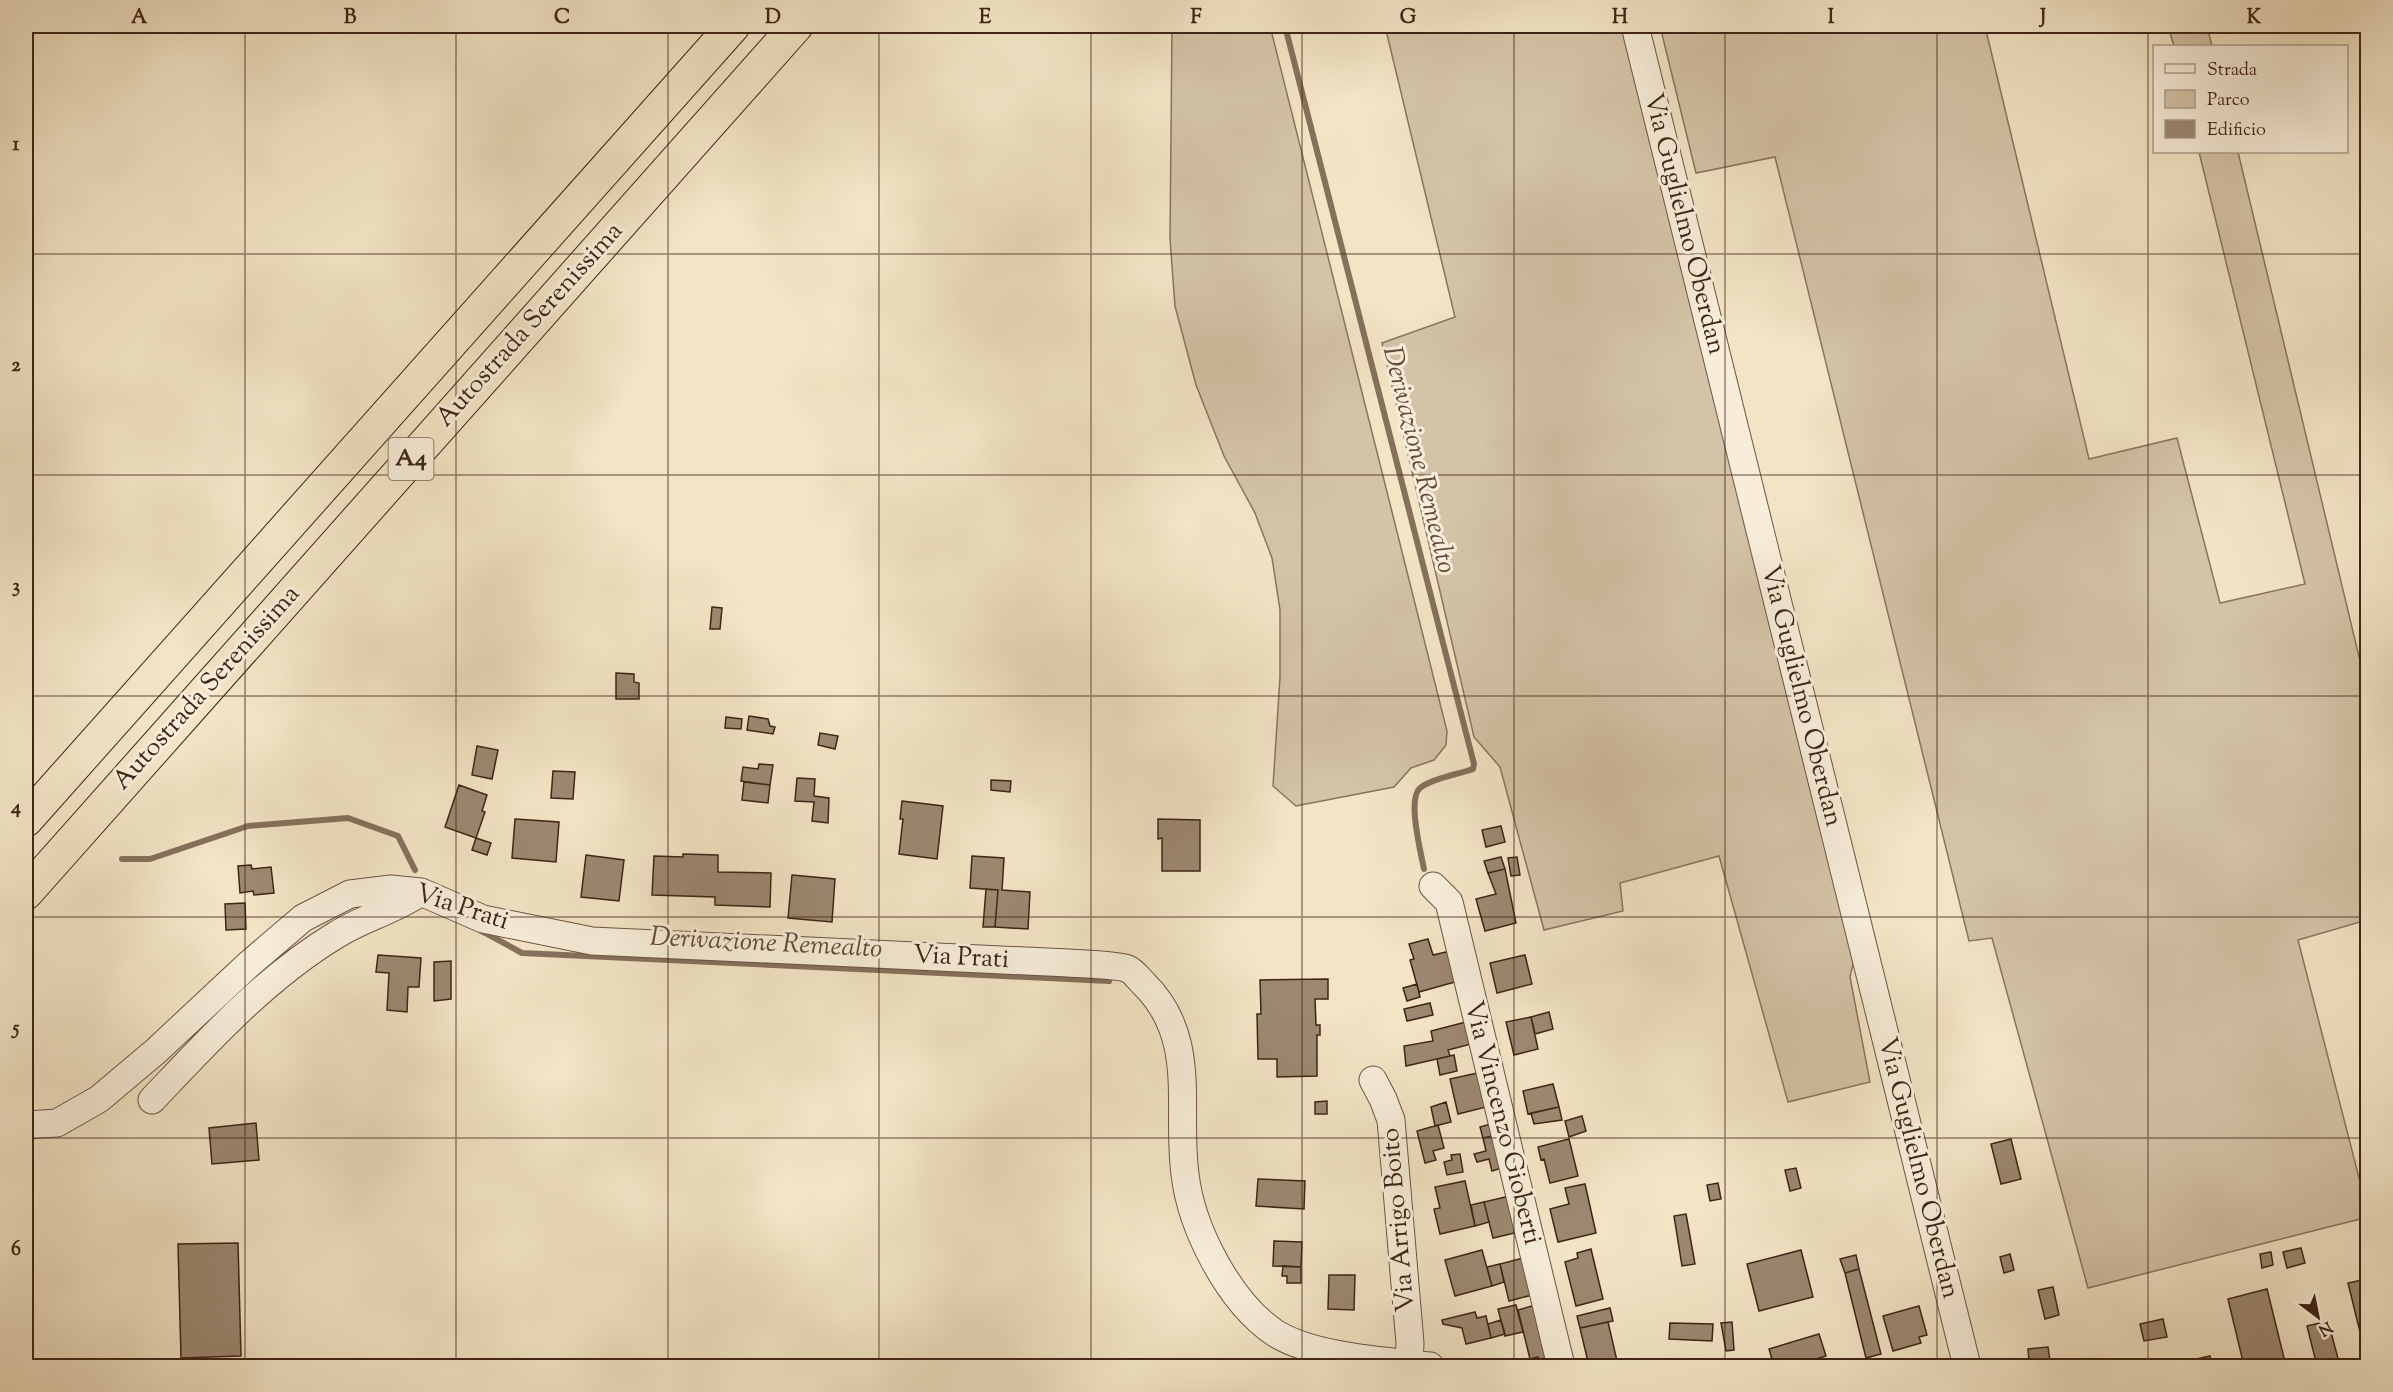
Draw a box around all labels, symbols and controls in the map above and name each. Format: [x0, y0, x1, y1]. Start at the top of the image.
text: A [131, 4, 148, 33]
text: B [344, 4, 357, 33]
text: C [554, 4, 570, 33]
text: D [765, 4, 781, 33]
text: E [979, 4, 992, 33]
text: F [1190, 4, 1202, 33]
text: G [1400, 4, 1417, 33]
text: H [1612, 4, 1628, 33]
text: I [1828, 4, 1835, 33]
text: J [2038, 4, 2046, 33]
text: K [2247, 4, 2262, 33]
legend [2153, 45, 2348, 153]
text: Strada [2207, 58, 2257, 84]
text: Parco [2207, 88, 2250, 114]
street label: Via Guglielmo Oberdan [1634, 89, 1734, 359]
text: Edificio [2207, 118, 2266, 144]
text: 1 [13, 131, 20, 160]
street label: Autostrada Serenissima [428, 214, 632, 436]
water label: Derivazione Remealto [1371, 342, 1465, 578]
text: 2 [11, 352, 21, 381]
road number: A4 [388, 438, 434, 480]
street label: Via Guglielmo Oberdan [1751, 561, 1851, 831]
text: 3 [12, 573, 20, 602]
street label: Autostrada Serenissima [105, 577, 309, 799]
text: 4 [10, 794, 21, 823]
street label: Via Prati [410, 876, 514, 940]
water label: Derivazione Remealto [649, 918, 883, 970]
street label: Via Prati [912, 937, 1010, 979]
street label: Via Vincenzo Gioberti [1454, 997, 1550, 1249]
text: 5 [11, 1015, 20, 1044]
street label: Via Guglielmo Oberdan [1868, 1033, 1968, 1303]
street label: Via Arrigo Boito [1373, 1126, 1425, 1314]
text: 6 [11, 1236, 21, 1265]
north arrow [2288, 1287, 2348, 1347]
text: N [2313, 1314, 2336, 1341]

